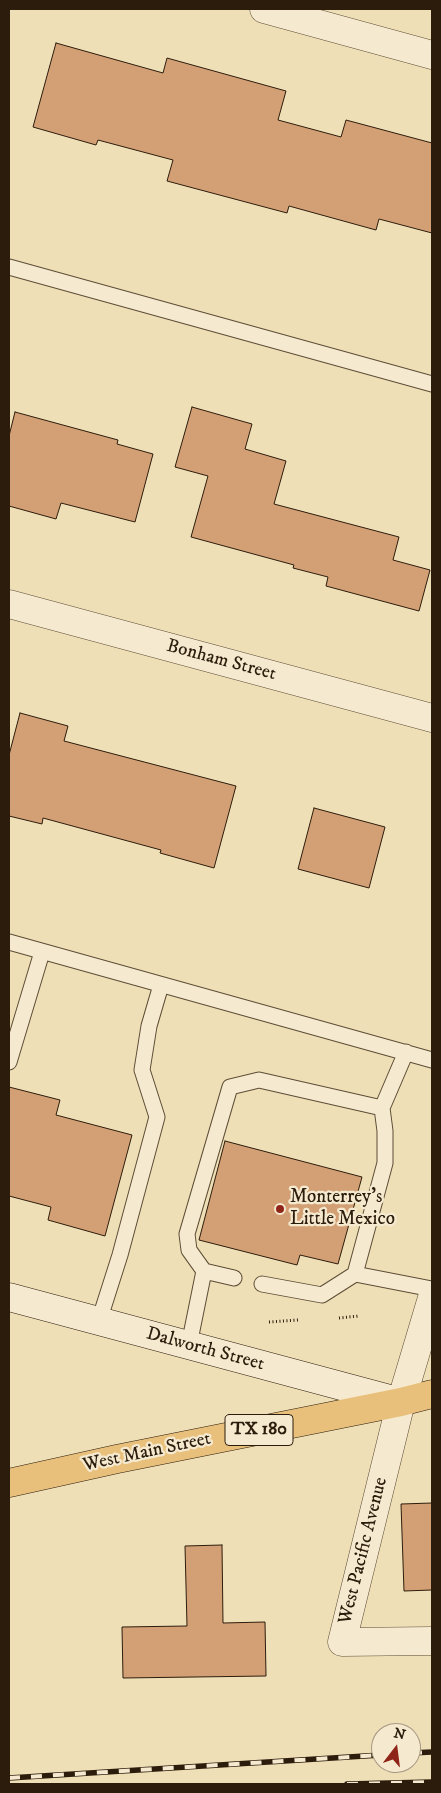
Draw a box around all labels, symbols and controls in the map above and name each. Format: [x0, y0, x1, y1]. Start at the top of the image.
street label: Bonham Street [164, 635, 278, 687]
place label: Monterrey's Little Mexico [290, 1187, 395, 1231]
marker: Monterrey's Little Mexico [274, 1203, 286, 1215]
street label: Dalworth Street [144, 1323, 266, 1377]
road number: TX 180 [225, 1414, 293, 1446]
street label: West Main Street [81, 1428, 213, 1478]
street label: West Pacific Avenue [335, 1475, 393, 1627]
north arrow [371, 1723, 421, 1773]
text: N [392, 1724, 408, 1745]

